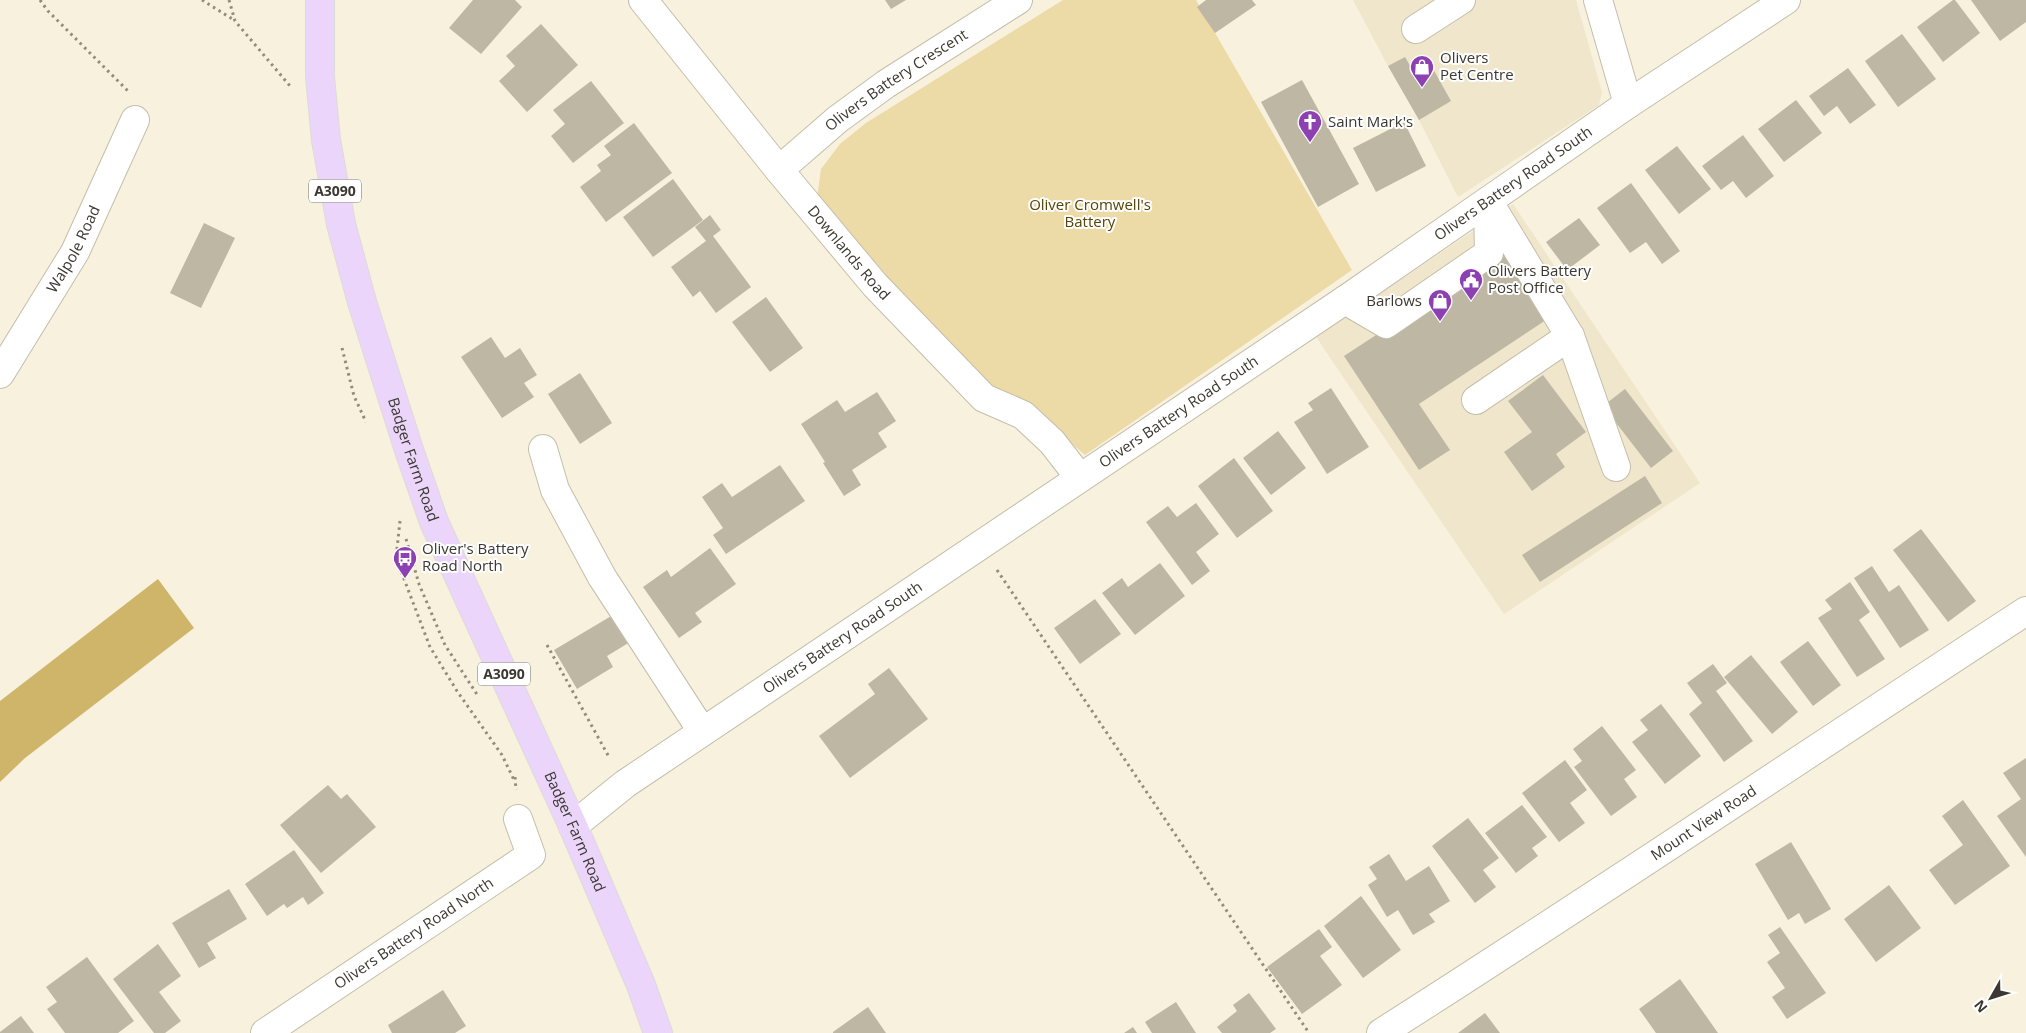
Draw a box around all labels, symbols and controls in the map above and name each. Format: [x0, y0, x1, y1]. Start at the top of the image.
street label: Olivers Battery Crescent [820, 24, 971, 135]
place label: Olivers Pet Centre [1440, 47, 1514, 84]
shop icon: Olivers Pet Centre [1409, 54, 1435, 88]
church icon: Saint Mark's [1297, 109, 1323, 143]
place label: Saint Mark's [1328, 111, 1413, 131]
street label: Olivers Battery Road South [1430, 121, 1596, 244]
road number: A3090 [309, 180, 361, 202]
park label: Oliver Cromwell's Battery [1029, 194, 1151, 231]
street label: Downlands Road [804, 201, 895, 304]
street label: Walpole Road [41, 202, 104, 296]
place label: Olivers Battery Post Office [1488, 260, 1592, 297]
public building icon: Olivers Battery Post Office [1458, 267, 1484, 301]
shop icon: Barlows [1427, 288, 1453, 322]
place label: Barlows [1366, 290, 1422, 310]
street label: Olivers Battery Road South [1095, 350, 1262, 472]
street label: Badger Farm Road [384, 395, 444, 524]
place label: Oliver's Battery Road North [422, 538, 529, 575]
bus stop icon: Oliver's Battery Road North [392, 545, 418, 579]
street label: Olivers Battery Road South [758, 576, 926, 698]
road number: A3090 [478, 662, 530, 686]
street label: Badger Farm Road [540, 768, 611, 895]
street label: Mount View Road [1646, 780, 1760, 864]
street label: Olivers Battery Road North [330, 872, 497, 993]
north arrow [1966, 973, 2016, 1023]
text: N [1970, 996, 1991, 1017]

